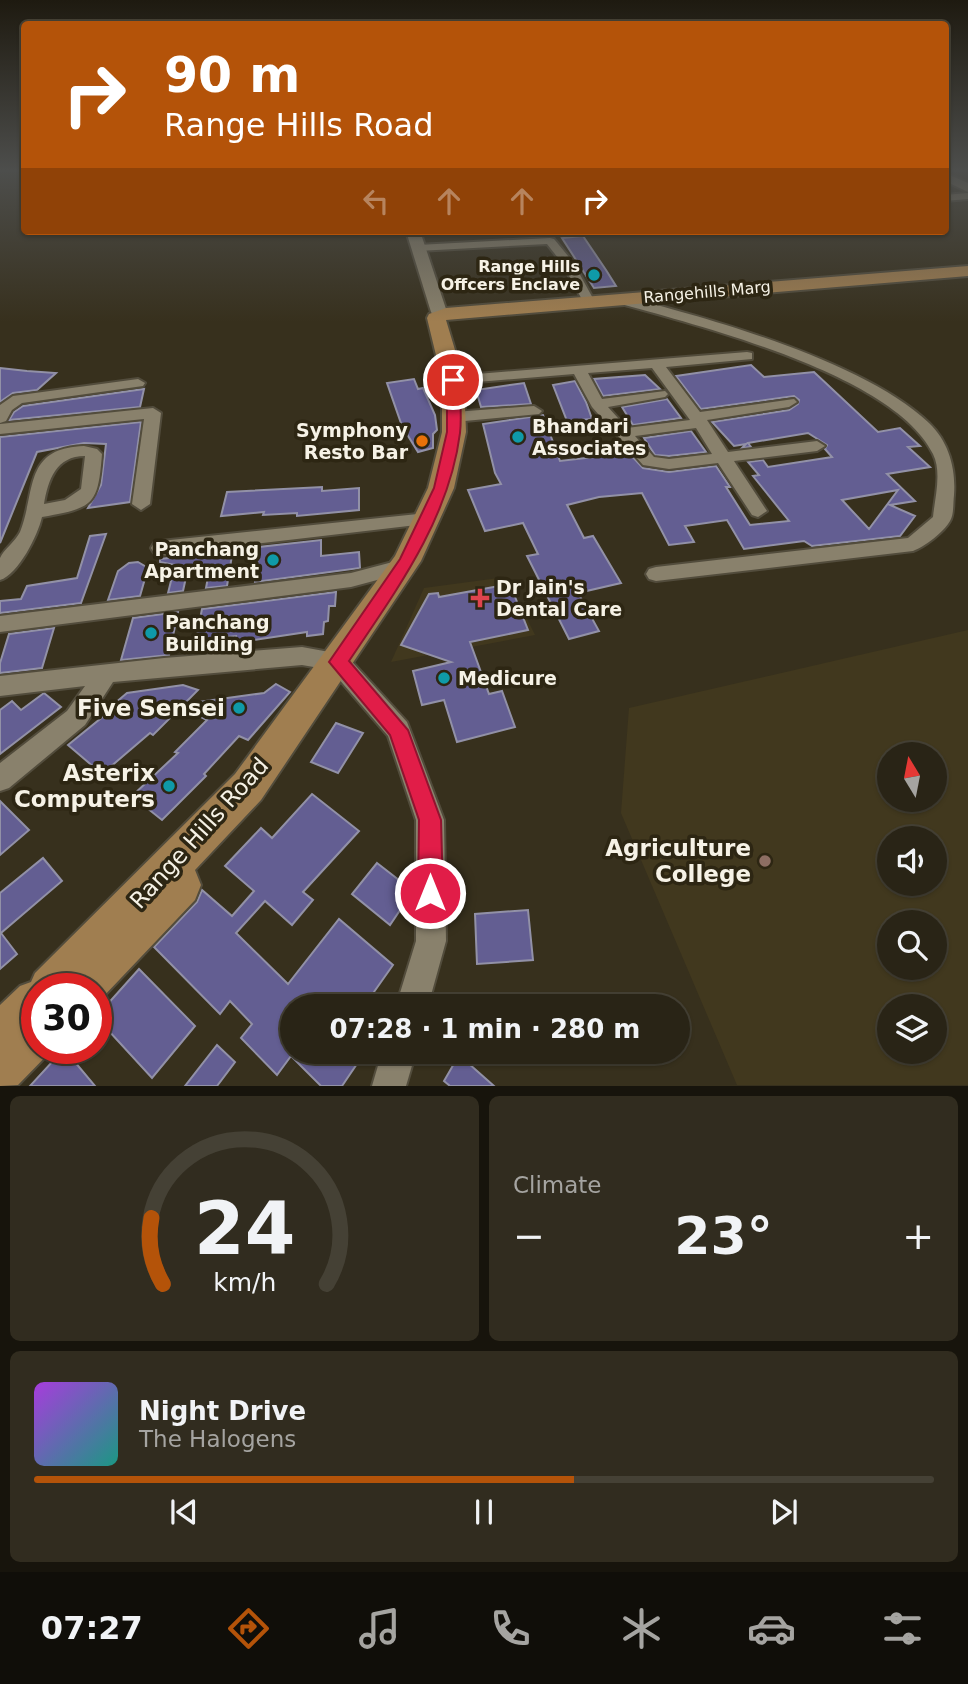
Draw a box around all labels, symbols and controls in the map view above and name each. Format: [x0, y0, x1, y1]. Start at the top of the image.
text: 90 m [164, 47, 300, 104]
icon: right [49, 49, 140, 140]
text: Range Hills Road [164, 106, 433, 144]
icon: left [357, 182, 395, 220]
icon: ahead [430, 182, 468, 220]
icon: ahead [503, 182, 541, 220]
icon: right [576, 182, 614, 220]
place label: Range Hills Offcers Enclave [441, 257, 580, 294]
marker: Range Hills Offcers Enclave [586, 267, 602, 283]
street label: Rangehills Marg [643, 277, 771, 307]
pin [423, 350, 483, 410]
icon: arrive [434, 361, 472, 399]
place label: Bhandari Associates [532, 415, 646, 459]
place label: Symphony Resto Bar [296, 419, 409, 463]
marker: Bhandari Associates [510, 429, 526, 445]
marker: Symphony Resto Bar [414, 433, 430, 449]
place label: Panchang Apartment [144, 538, 259, 582]
marker: Panchang Apartment [265, 552, 281, 568]
place label: Dr Jain's Dental Care [496, 576, 622, 620]
marker: Dr Jain's Dental Care [470, 588, 490, 608]
place label: Panchang Building [165, 611, 270, 655]
marker: Panchang Building [143, 625, 159, 641]
place label: Medicure [458, 667, 557, 689]
marker: Medicure [436, 670, 452, 686]
place label: Five Sensei [77, 695, 225, 721]
marker: Five Sensei [231, 700, 247, 716]
north arrow [877, 742, 947, 812]
map controls [877, 742, 947, 1064]
street label: Range Hills Road [125, 752, 273, 914]
place label: Asterix Computers [14, 760, 155, 812]
marker: Asterix Computers [161, 778, 177, 794]
button: sound [877, 826, 947, 896]
place label: Agriculture College [605, 835, 751, 887]
marker: Agriculture College [757, 853, 773, 869]
position arrow [393, 856, 467, 930]
button: search [877, 910, 947, 980]
speed limit sign: 30 [21, 973, 112, 1064]
button: layers [877, 994, 947, 1064]
text: 07:28 · 1 min · 280 m [330, 1014, 640, 1044]
text: Climate [513, 1172, 602, 1198]
text: 24 [194, 1187, 295, 1272]
text: 23° [674, 1206, 773, 1266]
text: − [513, 1214, 545, 1258]
text: + [902, 1214, 934, 1258]
text: km/h [213, 1268, 276, 1297]
text: Night Drive [139, 1396, 306, 1426]
text: The Halogens [139, 1426, 296, 1452]
icon: previous [165, 1493, 203, 1531]
icon: pause [465, 1493, 503, 1531]
icon: next [765, 1493, 803, 1531]
icon: directions [224, 1604, 273, 1653]
icon: music [355, 1604, 404, 1653]
icon: phone [486, 1604, 535, 1653]
icon: climate [617, 1604, 666, 1653]
icon: car [747, 1604, 796, 1653]
icon: filters [878, 1604, 927, 1653]
text: 07:27 [41, 1609, 143, 1647]

